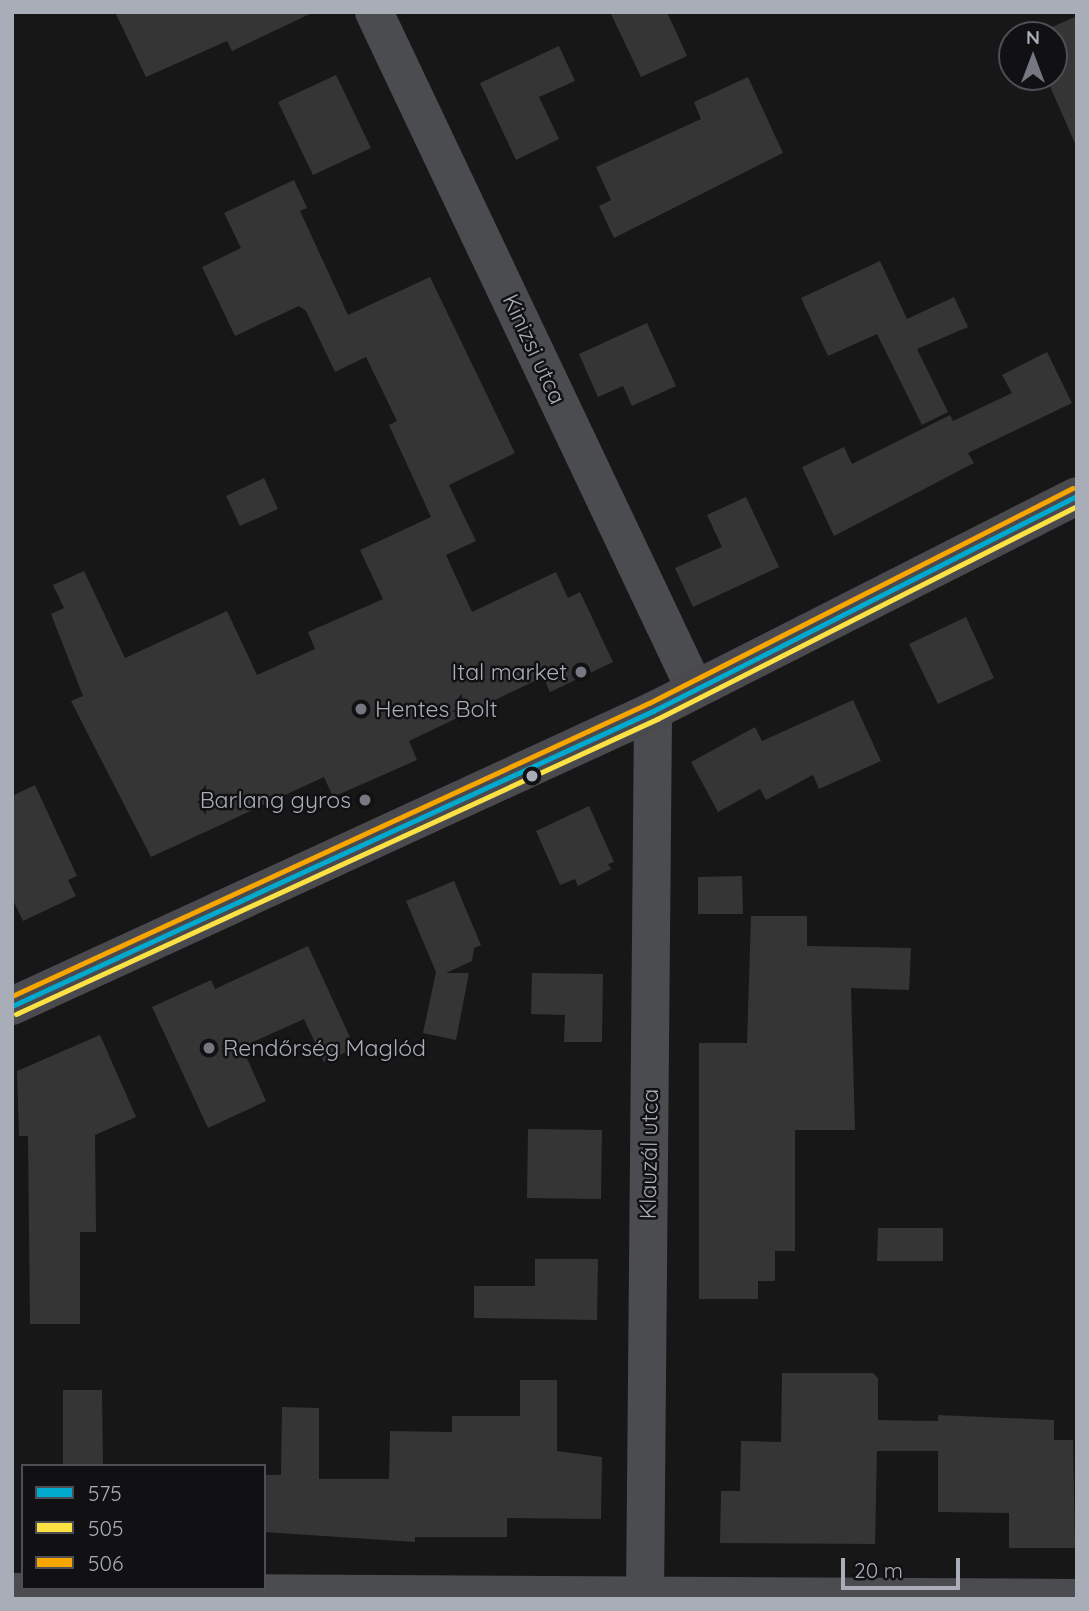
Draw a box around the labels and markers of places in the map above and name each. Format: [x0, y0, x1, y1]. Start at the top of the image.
place label: Ital market [452, 658, 567, 686]
marker: Ital market [573, 664, 589, 680]
place label: Hentes Bolt [375, 695, 497, 723]
marker: Hentes Bolt [353, 701, 369, 717]
unlabelled marker [525, 769, 539, 783]
place label: Barlang gyros [200, 786, 351, 814]
marker: Barlang gyros [357, 792, 373, 808]
place label: Rendőrség Maglód [223, 1034, 426, 1062]
marker: Rendőrség Maglód [201, 1040, 217, 1056]

